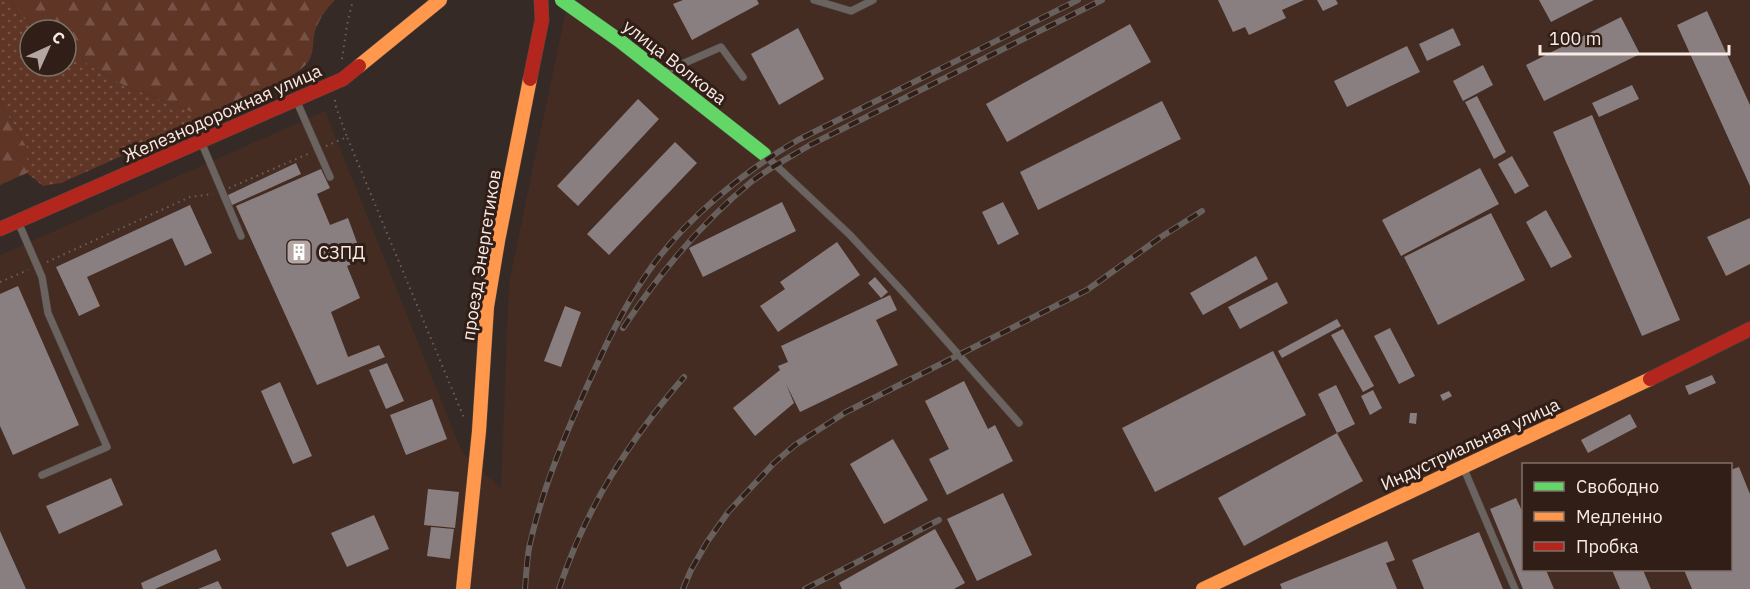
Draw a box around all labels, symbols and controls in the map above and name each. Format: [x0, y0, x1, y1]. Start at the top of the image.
street label: улица Волкова [619, 14, 732, 110]
north arrow [18, 18, 78, 78]
scale bar [1540, 18, 1729, 56]
text: С [48, 27, 69, 48]
text: 100 m [1549, 27, 1601, 50]
street label: Железнодорожная улица [119, 58, 326, 167]
street label: проезд Энергетиков [456, 168, 506, 342]
building icon: СЗПД [284, 237, 314, 267]
place label: СЗПД [318, 241, 365, 264]
street label: Индустриальная улица [1377, 392, 1563, 496]
legend [1522, 463, 1732, 571]
text: Свободно [1576, 475, 1659, 498]
text: Медленно [1576, 505, 1663, 528]
text: Пробка [1576, 535, 1639, 558]

